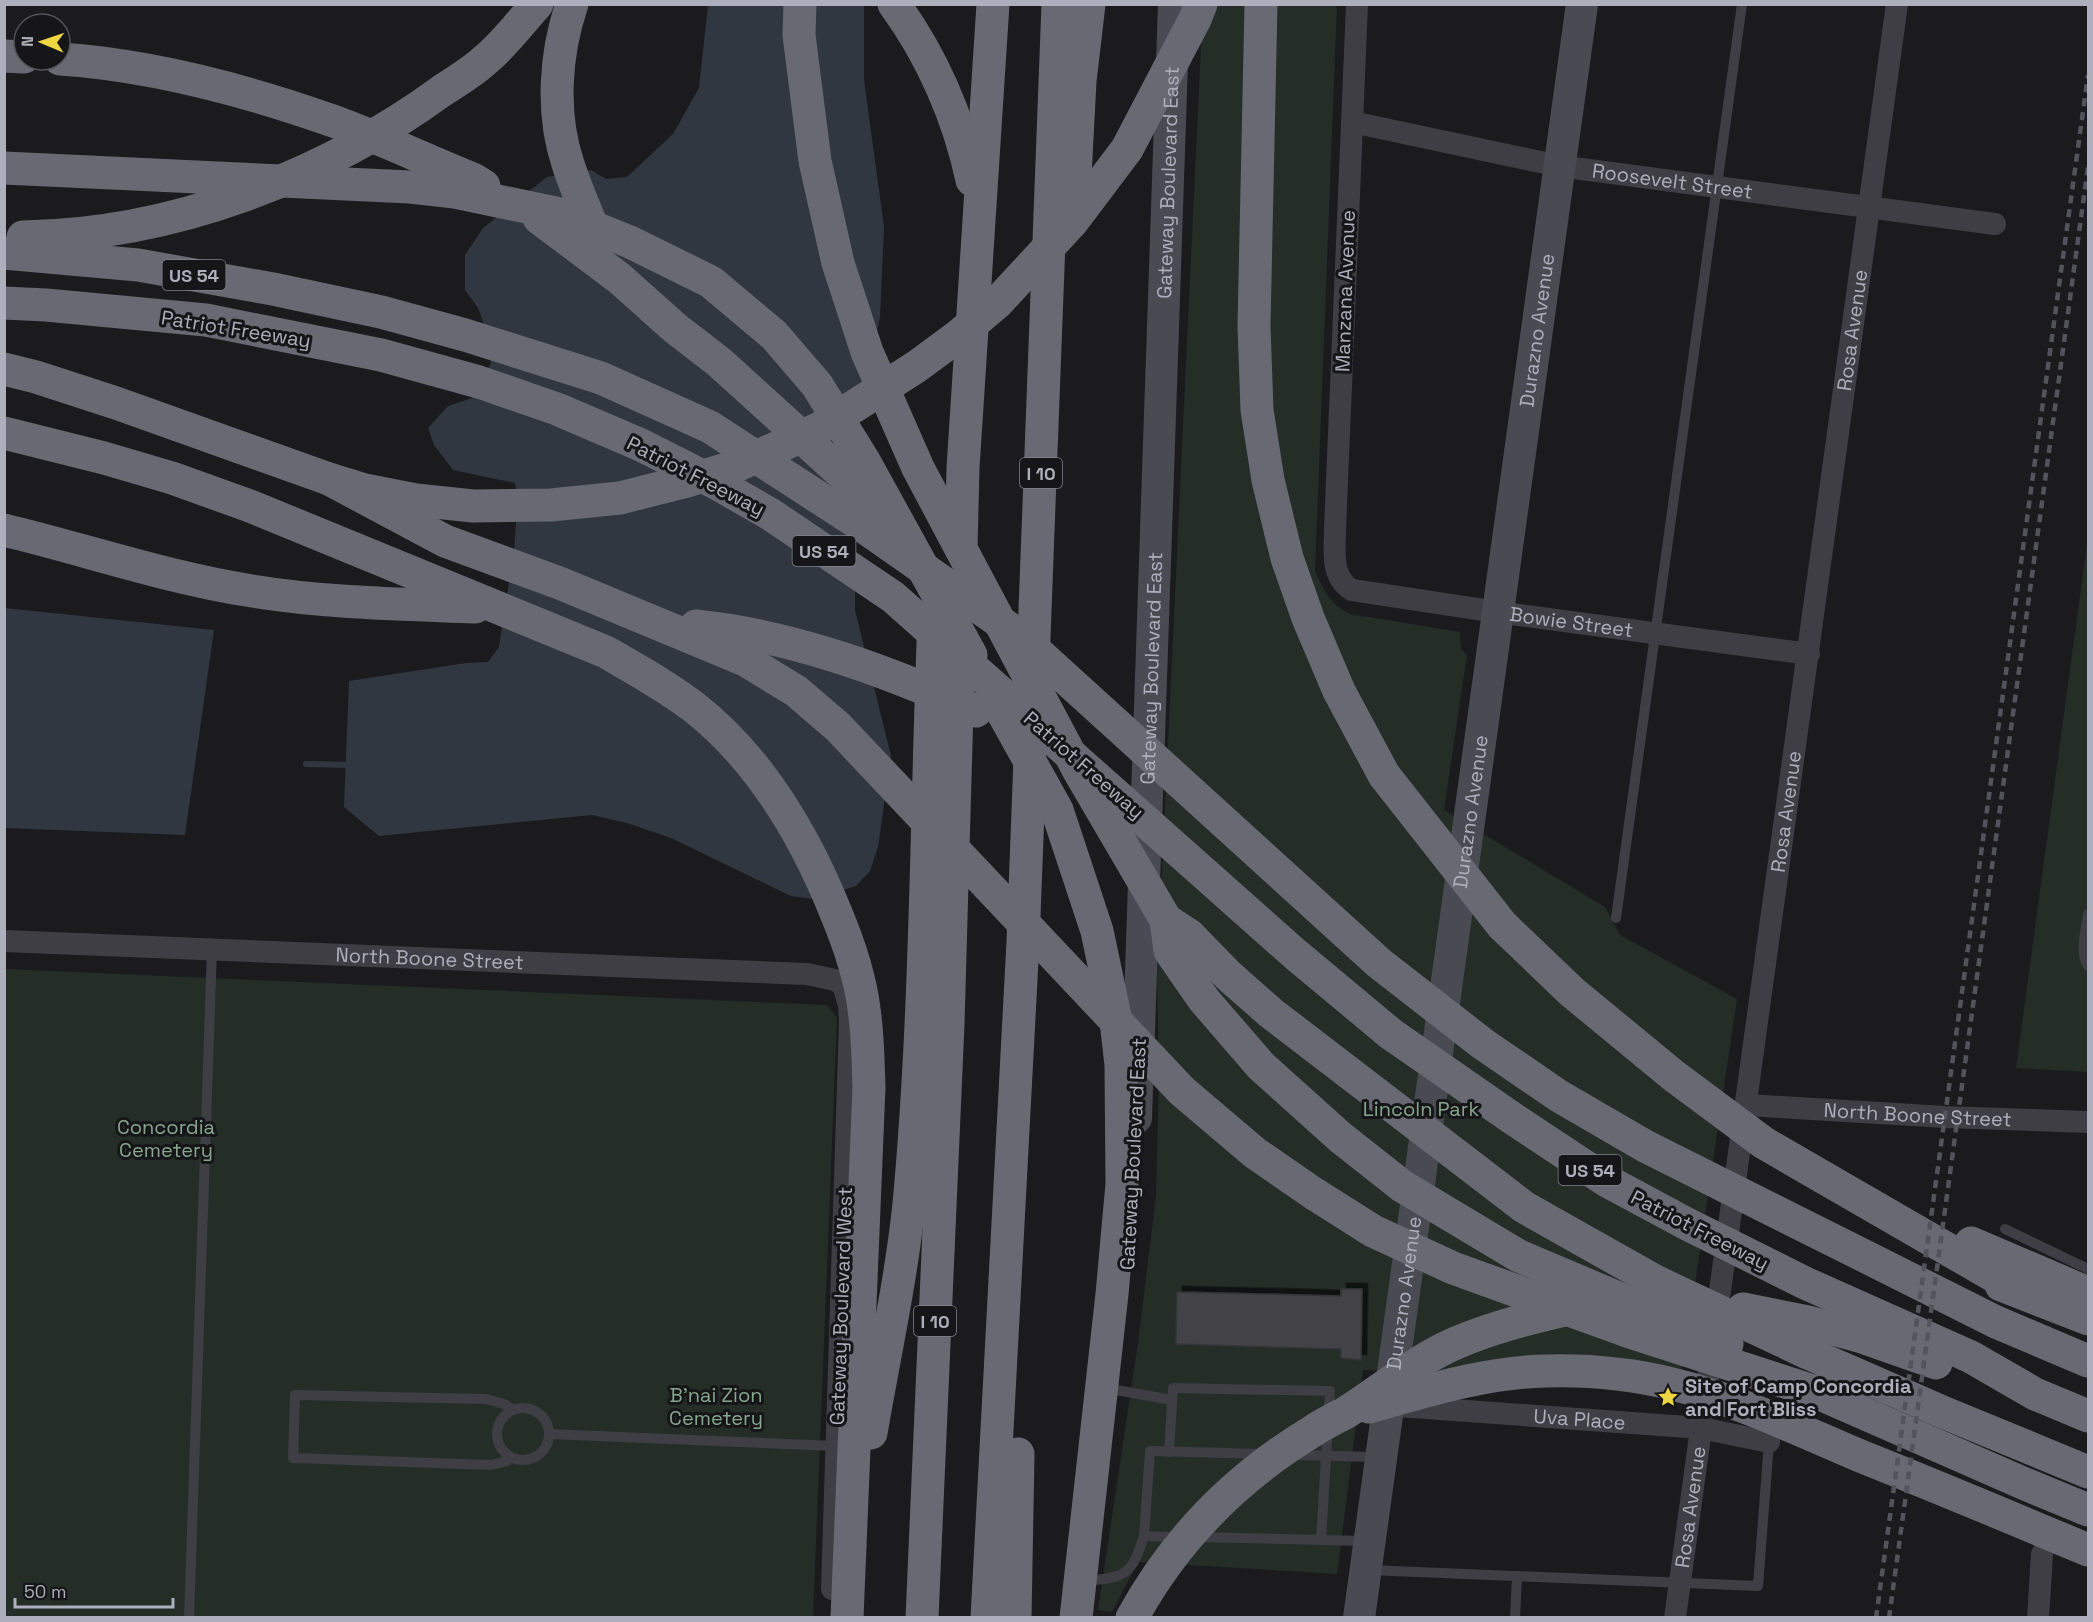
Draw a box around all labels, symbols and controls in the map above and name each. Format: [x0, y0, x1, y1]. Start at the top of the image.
north arrow [12, 12, 72, 72]
text: N [17, 36, 38, 47]
street label: Gateway Boulevard East [1151, 66, 1185, 299]
street label: Roosevelt Street [1590, 158, 1754, 205]
street label: Manzana Avenue [1329, 209, 1361, 373]
street label: Durazno Avenue [1513, 252, 1560, 409]
road number: US 54 [162, 260, 226, 290]
street label: Rosa Avenue [1831, 268, 1873, 393]
street label: Patriot Freeway [159, 304, 313, 354]
street label: Patriot Freeway [623, 430, 769, 522]
road number: I 10 [1020, 458, 1062, 488]
road number: US 54 [792, 536, 856, 566]
street label: Gateway Boulevard East [1134, 552, 1168, 785]
street label: Bowie Street [1508, 601, 1635, 643]
street label: Patriot Freeway [1018, 706, 1150, 824]
street label: Durazno Avenue [1447, 733, 1494, 890]
street label: Rosa Avenue [1765, 749, 1807, 874]
street label: North Boone Street [335, 942, 524, 975]
street label: Gateway Boulevard East [1114, 1037, 1152, 1271]
park label: Lincoln Park [1363, 1096, 1479, 1122]
street label: North Boone Street [1823, 1097, 2012, 1132]
park label: Concordia Cemetery [117, 1114, 215, 1163]
road number: US 54 [1558, 1155, 1622, 1185]
street label: Patriot Freeway [1627, 1184, 1773, 1276]
street label: Gateway Boulevard West [824, 1186, 858, 1426]
street label: Durazno Avenue [1380, 1215, 1427, 1372]
road number: I 10 [914, 1306, 956, 1336]
place label: Site of Camp Concordia and Fort Bliss [1685, 1373, 1912, 1422]
park label: B'nai Zion Cemetery [669, 1382, 763, 1431]
place icon: Site of Camp Concordia and Fort Bliss [1656, 1385, 1680, 1409]
street label: Uva Place [1532, 1403, 1627, 1435]
street label: Rosa Avenue [1669, 1445, 1711, 1570]
scale bar [15, 1571, 172, 1609]
text: 50 m [24, 1580, 66, 1603]

